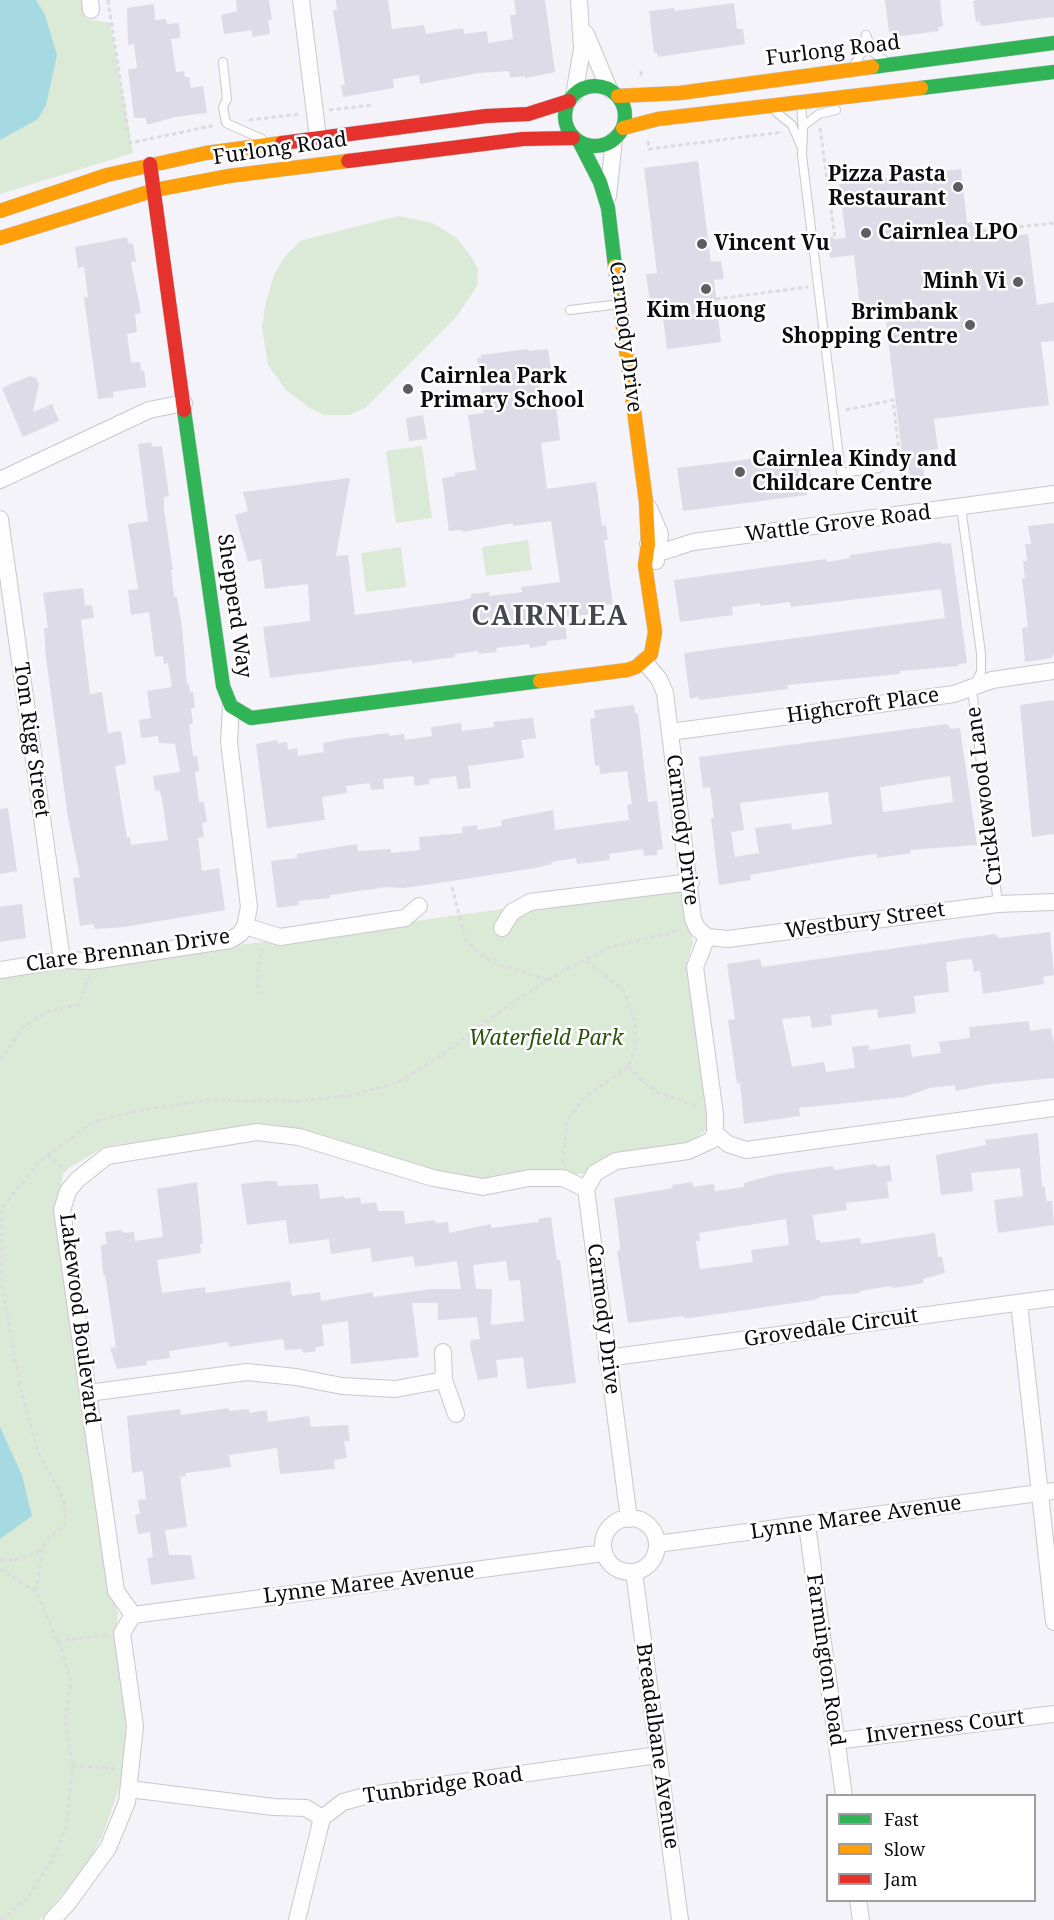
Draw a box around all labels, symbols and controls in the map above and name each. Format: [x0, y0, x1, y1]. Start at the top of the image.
street label: Furlong Road [764, 30, 902, 72]
street label: Furlong Road [211, 127, 349, 171]
place label: Pizza Pasta Restaurant [828, 162, 946, 212]
marker: Pizza Pasta Restaurant [951, 180, 965, 194]
place label: Cairnlea LPO [878, 220, 1018, 246]
marker: Cairnlea LPO [859, 226, 873, 240]
place label: Vincent Vu [714, 231, 830, 257]
marker: Vincent Vu [695, 237, 709, 251]
street label: Carmody Drive [603, 260, 647, 414]
place label: Minh Vi [923, 269, 1006, 295]
marker: Minh Vi [1011, 275, 1025, 289]
marker: Kim Huong [699, 282, 713, 296]
place label: Kim Huong [647, 298, 765, 324]
place label: Brimbank Shopping Centre [782, 300, 958, 350]
marker: Brimbank Shopping Centre [963, 318, 977, 332]
place label: Cairnlea Park Primary School [420, 364, 584, 414]
marker: Cairnlea Park Primary School [401, 382, 415, 396]
place label: Cairnlea Kindy and Childcare Centre [752, 447, 957, 497]
marker: Cairnlea Kindy and Childcare Centre [733, 465, 747, 479]
street label: Wattle Grove Road [744, 500, 932, 548]
street label: Shepperd Way [211, 532, 257, 680]
district label: CAIRNLEA [471, 601, 629, 633]
street label: Tom Rigg Street [8, 661, 54, 819]
street label: Highcroft Place [785, 683, 941, 729]
street label: Cricklewood Lane [962, 705, 1008, 887]
street label: Carmody Drive [660, 753, 704, 907]
street label: Westbury Street [784, 897, 946, 945]
street label: Clare Brennan Drive [24, 924, 232, 978]
park label: Waterfield Park [469, 1026, 623, 1052]
street label: Lakewood Boulevard [54, 1212, 104, 1426]
street label: Carmody Drive [581, 1242, 625, 1396]
street label: Grovedale Circuit [742, 1303, 920, 1353]
street label: Lynne Maree Avenue [749, 1491, 963, 1545]
street label: Lynne Maree Avenue [262, 1559, 476, 1609]
street label: Farmington Road [800, 1572, 850, 1748]
street label: Breadalbane Avenue [630, 1641, 684, 1851]
street label: Inverness Court [864, 1705, 1026, 1749]
street label: Tunbridge Road [362, 1762, 524, 1810]
legend [826, 1794, 1036, 1902]
text: Fast [884, 1807, 919, 1831]
text: Slow [884, 1837, 925, 1861]
text: Jam [884, 1867, 918, 1891]

